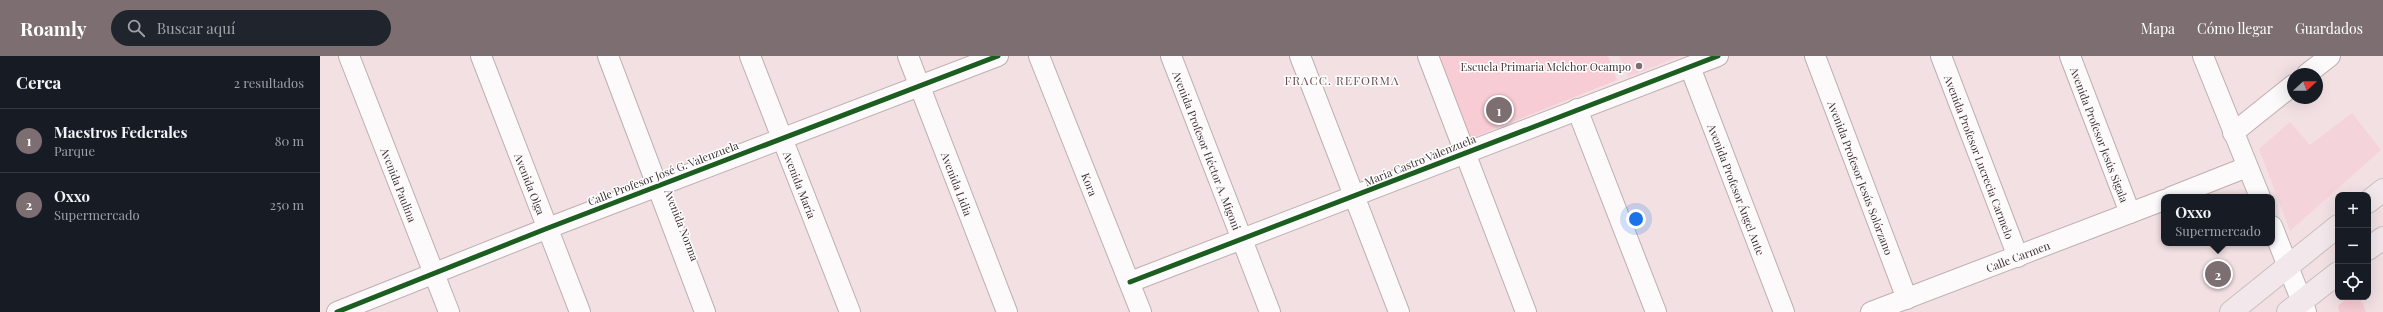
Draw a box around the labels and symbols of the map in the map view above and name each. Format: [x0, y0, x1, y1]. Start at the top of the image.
place label: Escuela Primaria Melchor Ocampo [1460, 59, 1631, 74]
marker: Escuela Primaria Melchor Ocampo [1634, 61, 1644, 71]
street label: Avenida Profesor Jesús Sigala [2067, 64, 2133, 205]
street label: Avenida Profesor Héctor A. Migoni [1169, 67, 1245, 232]
north arrow [2287, 68, 2323, 104]
district label: FRACC. REFORMA [1285, 72, 1399, 88]
street label: Avenida Profesor Lucrecia Carmelo [1941, 72, 2018, 241]
pin: 1 [1486, 95, 1512, 125]
street label: Avenida Profesor Jesús Solórzano [1825, 97, 1897, 257]
street label: Avenida Profesor Ángel Ante [1705, 121, 1769, 258]
street label: María Castro Valenzuela [1362, 131, 1478, 189]
street label: Calle Profesor José G. Valenzuela [585, 137, 741, 209]
street label: Avenida Paulina [378, 144, 421, 224]
street label: Avenida María [780, 148, 820, 221]
street label: Avenida Lidia [938, 149, 977, 218]
street label: Avenida Olga [511, 150, 549, 217]
street label: Kora [1079, 170, 1102, 198]
street label: Avenida Norma [661, 186, 703, 264]
your location [1626, 209, 1646, 229]
street label: Calle Carmen [1983, 237, 2052, 275]
pin: 2 [2205, 259, 2231, 289]

